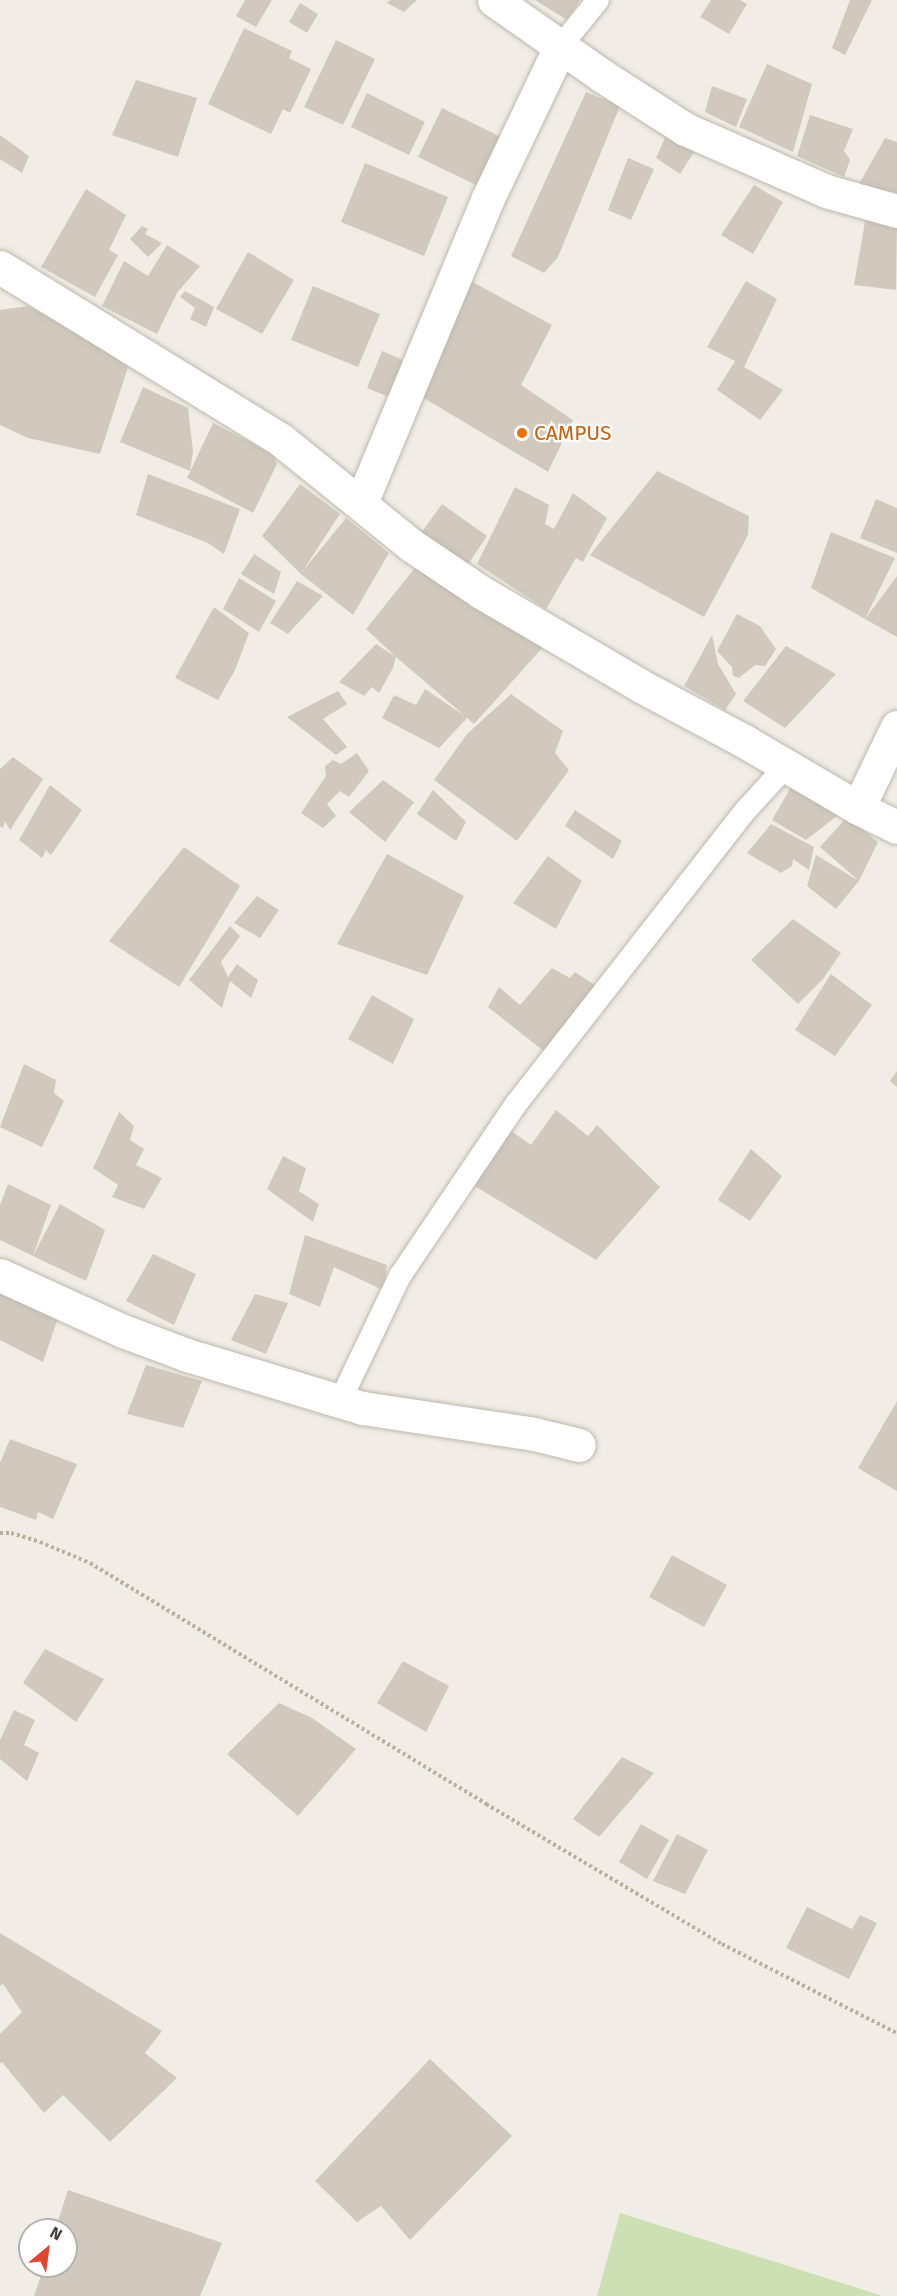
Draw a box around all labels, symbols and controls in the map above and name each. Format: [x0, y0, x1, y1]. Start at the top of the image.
place label: CAMPUS [534, 420, 612, 446]
marker: CAMPUS [515, 426, 529, 440]
north arrow [18, 2218, 78, 2278]
text: N [47, 2223, 65, 2244]

